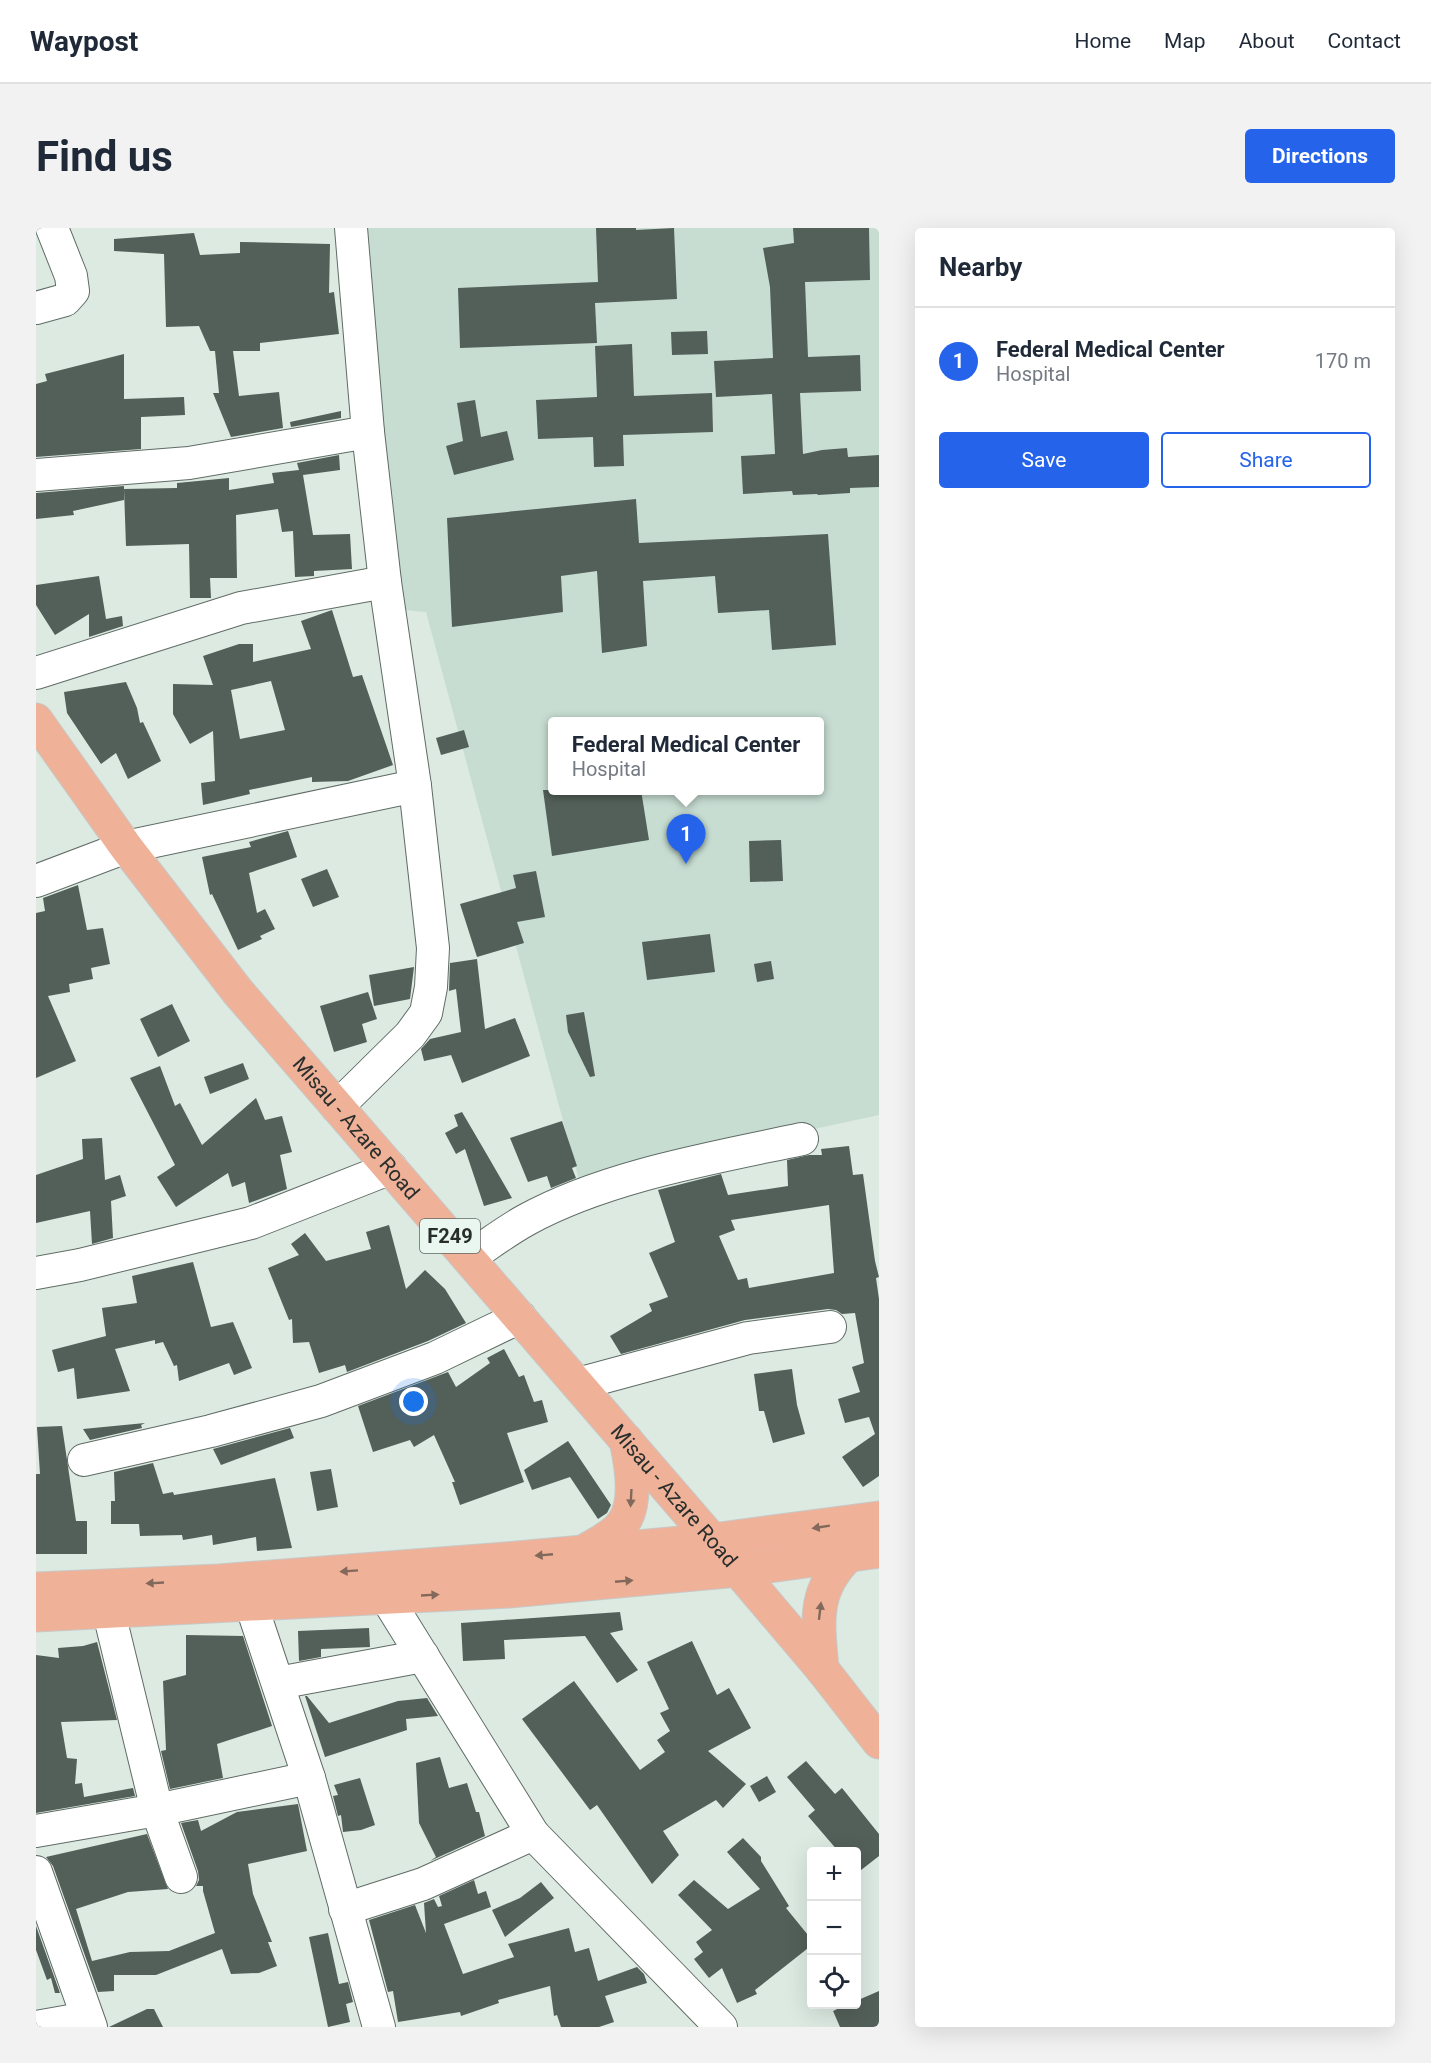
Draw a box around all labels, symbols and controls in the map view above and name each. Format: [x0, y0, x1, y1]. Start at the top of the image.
text: Waypost [30, 25, 138, 58]
text: Home [1075, 29, 1131, 53]
text: Map [1164, 29, 1206, 53]
text: About [1239, 29, 1295, 53]
text: Contact [1328, 29, 1401, 53]
button: Directions [1245, 129, 1395, 183]
text: Find us [36, 132, 173, 181]
text: Nearby [939, 252, 1022, 282]
text: Federal Medical Center [996, 337, 1225, 362]
text: 1 [953, 349, 964, 373]
text: 170 m [1315, 349, 1371, 373]
text: Hospital [996, 362, 1070, 386]
button: Save [939, 432, 1149, 488]
button: Share [1161, 432, 1371, 488]
popup [548, 717, 824, 795]
text: Federal Medical Center [572, 732, 800, 757]
text: Hospital [572, 757, 646, 781]
pin: 1 [666, 814, 706, 864]
street label: Misau - Azare Road [288, 1052, 424, 1204]
road number: F249 [420, 1219, 480, 1253]
your location [399, 1387, 428, 1416]
street label: Misau - Azare Road [606, 1420, 742, 1572]
one-way arrow [626, 1488, 635, 1507]
one-way arrow [812, 1522, 831, 1531]
one-way arrow [534, 1550, 553, 1560]
one-way arrow [340, 1566, 359, 1575]
one-way arrow [615, 1576, 634, 1586]
one-way arrow [145, 1579, 164, 1588]
one-way arrow [420, 1591, 439, 1600]
one-way arrow [816, 1601, 825, 1620]
map controls [807, 1847, 861, 2009]
button: + [807, 1847, 861, 1901]
button: − [807, 1901, 861, 1955]
button: locate [807, 1955, 861, 2009]

